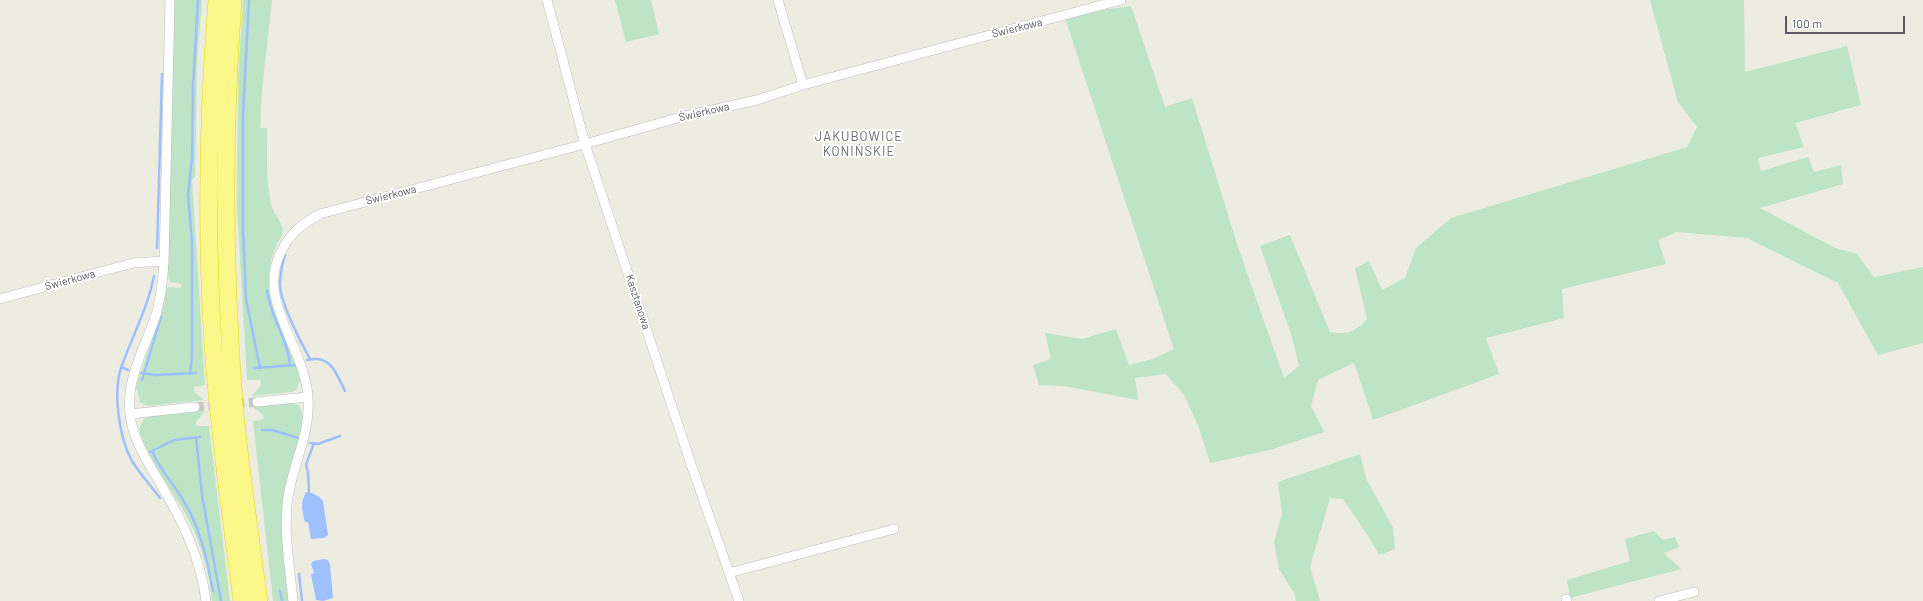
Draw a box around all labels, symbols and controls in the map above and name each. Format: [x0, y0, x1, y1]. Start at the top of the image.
scale bar [1787, 8, 1907, 34]
street label: Świerkowa [990, 15, 1044, 41]
text: 100 m [1792, 16, 1822, 30]
street label: Świerkowa [677, 100, 731, 124]
district label: JAKUBOWICE KONIŃSKIE [815, 129, 903, 160]
street label: Świerkowa [364, 182, 418, 208]
street label: Świerkowa [43, 267, 97, 293]
street label: Kasztanowa [623, 273, 653, 331]

